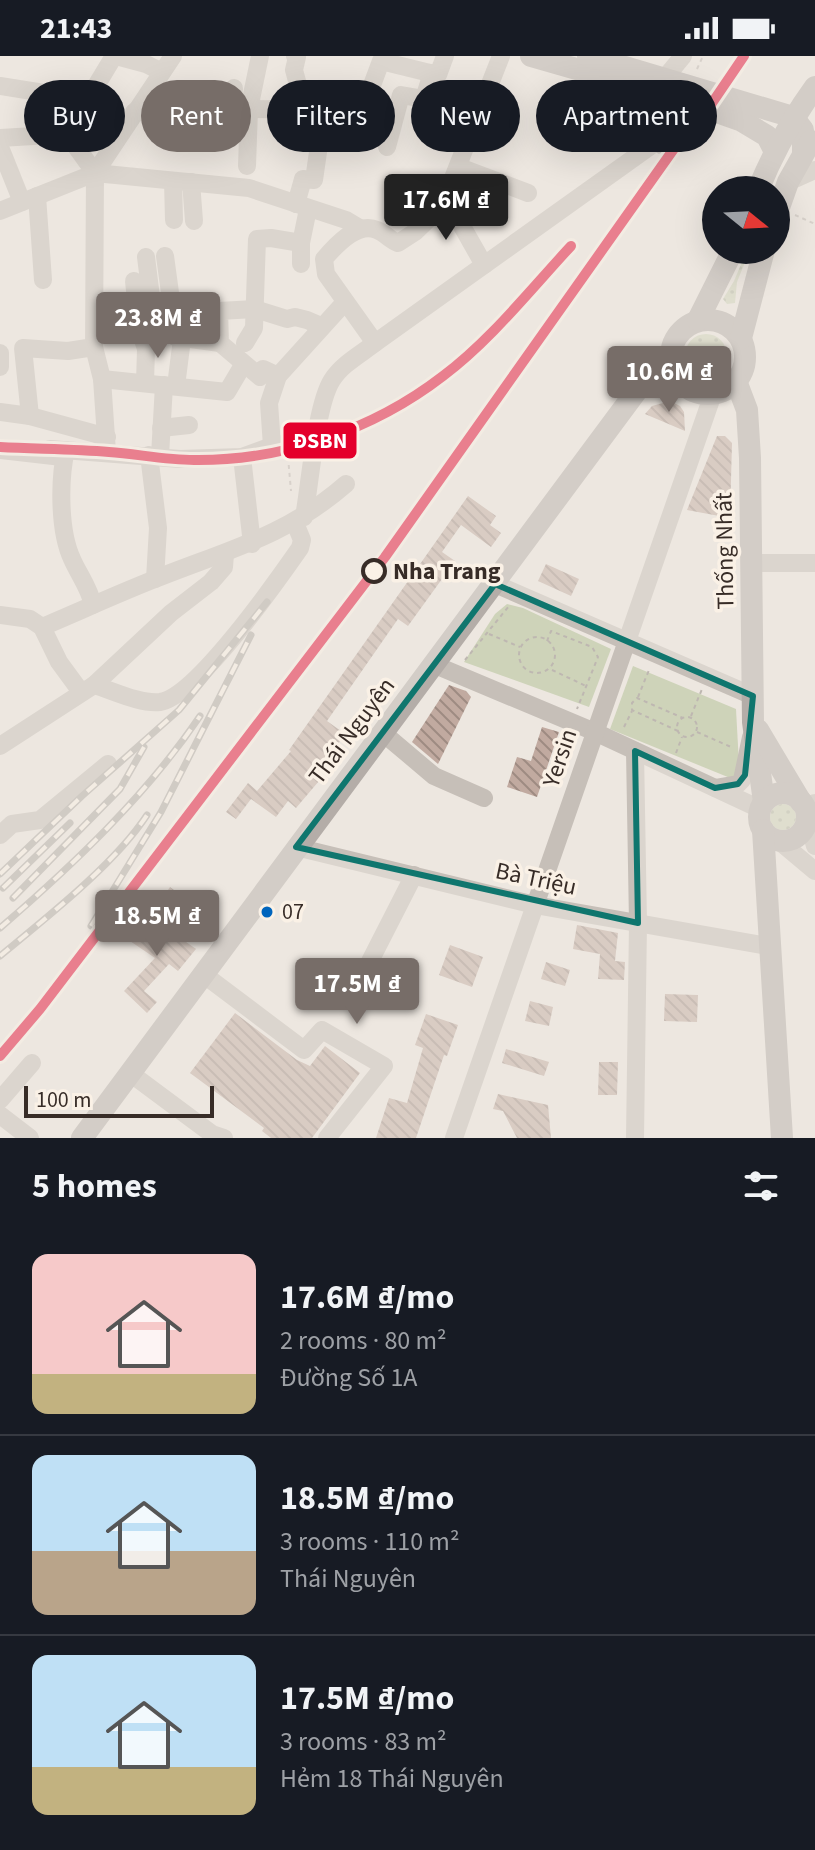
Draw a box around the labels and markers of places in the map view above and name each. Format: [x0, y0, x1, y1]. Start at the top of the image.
pin: 17.6M ₫ [372, 174, 520, 242]
pin: 23.8M ₫ [84, 292, 232, 360]
pin: 10.6M ₫ [595, 346, 743, 414]
place label: Nha Trang [393, 554, 501, 589]
marker: Nha Trang [362, 559, 386, 583]
pin: 18.5M ₫ [83, 890, 231, 958]
place label: 07 [282, 896, 304, 928]
marker: 07 [259, 904, 275, 920]
pin: 17.5M ₫ [283, 958, 431, 1026]

